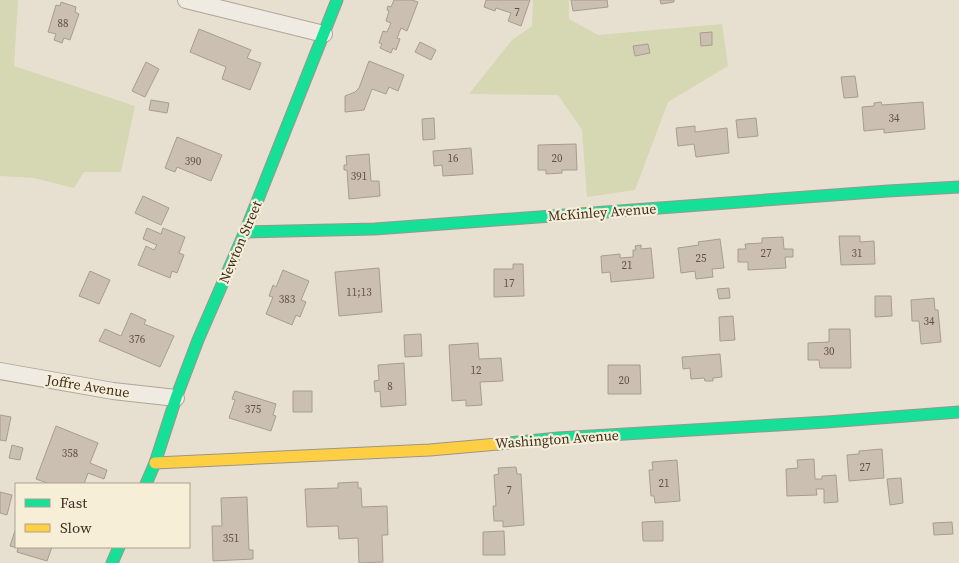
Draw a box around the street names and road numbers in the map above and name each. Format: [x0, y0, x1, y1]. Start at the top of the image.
street label: Newton Street [214, 197, 267, 286]
street label: McKinley Avenue [547, 198, 657, 226]
street label: Joffre Avenue [44, 369, 131, 402]
street label: Washington Avenue [495, 425, 619, 453]

